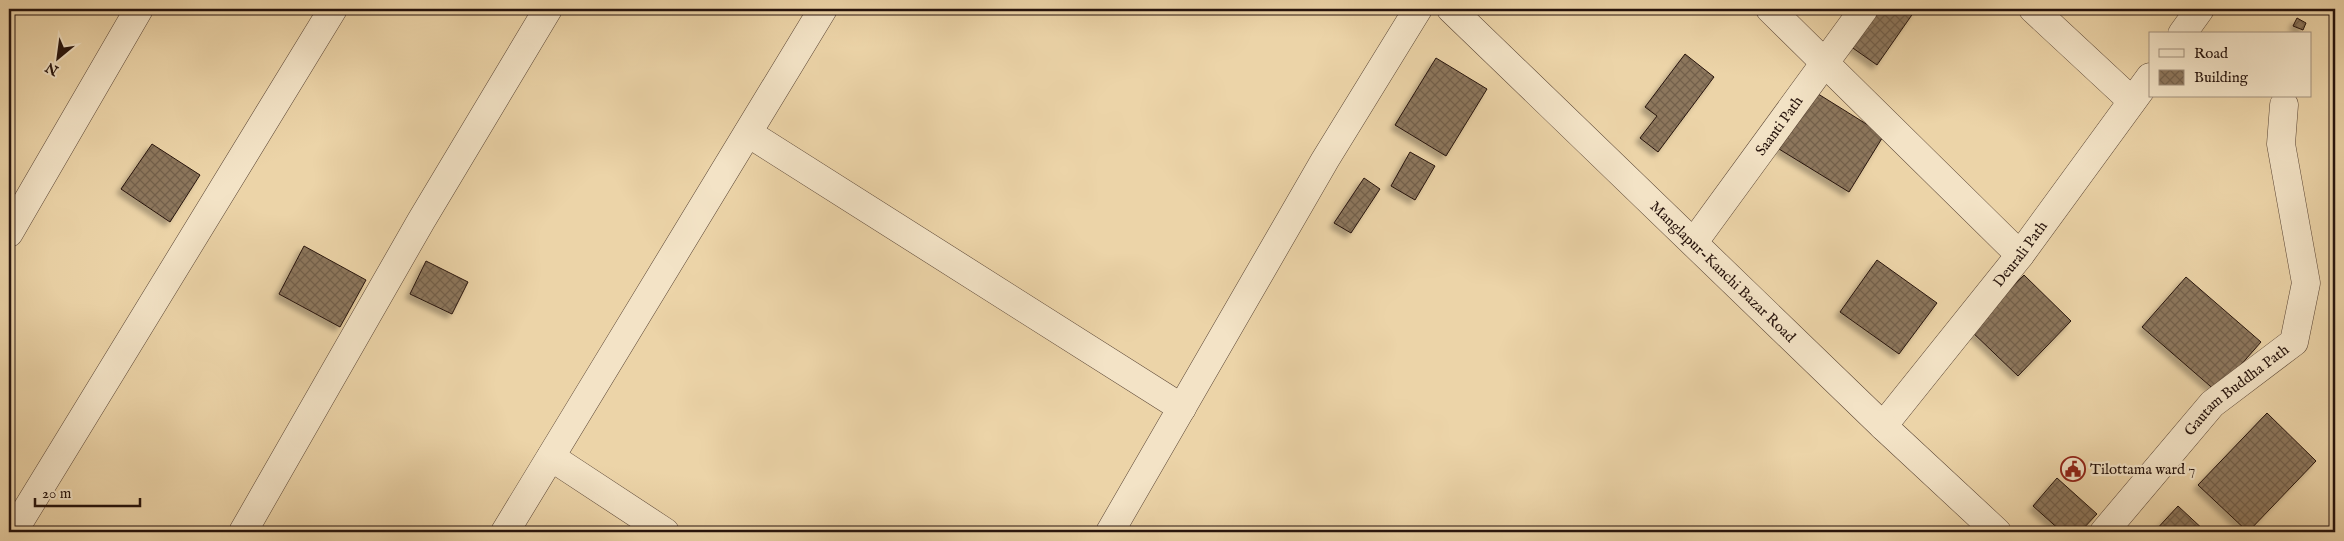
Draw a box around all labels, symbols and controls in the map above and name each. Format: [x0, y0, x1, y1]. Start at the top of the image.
north arrow [32, 32, 82, 82]
legend [2149, 32, 2312, 98]
text: Road [2194, 44, 2229, 63]
text: N [43, 58, 63, 80]
text: Building [2194, 68, 2249, 87]
street label: Saanti Path [1751, 92, 1807, 160]
street label: Manglapur-Kanchi Bazar Road [1646, 197, 1800, 347]
street label: Deurali Path [1989, 217, 2052, 291]
street label: Gautam Buddha Path [2180, 340, 2293, 440]
public building icon: Tilottama ward 7 [2060, 456, 2086, 482]
place label: Tilottama ward 7 [2090, 460, 2195, 479]
scale bar [35, 476, 140, 508]
text: 20 m [42, 484, 72, 503]

